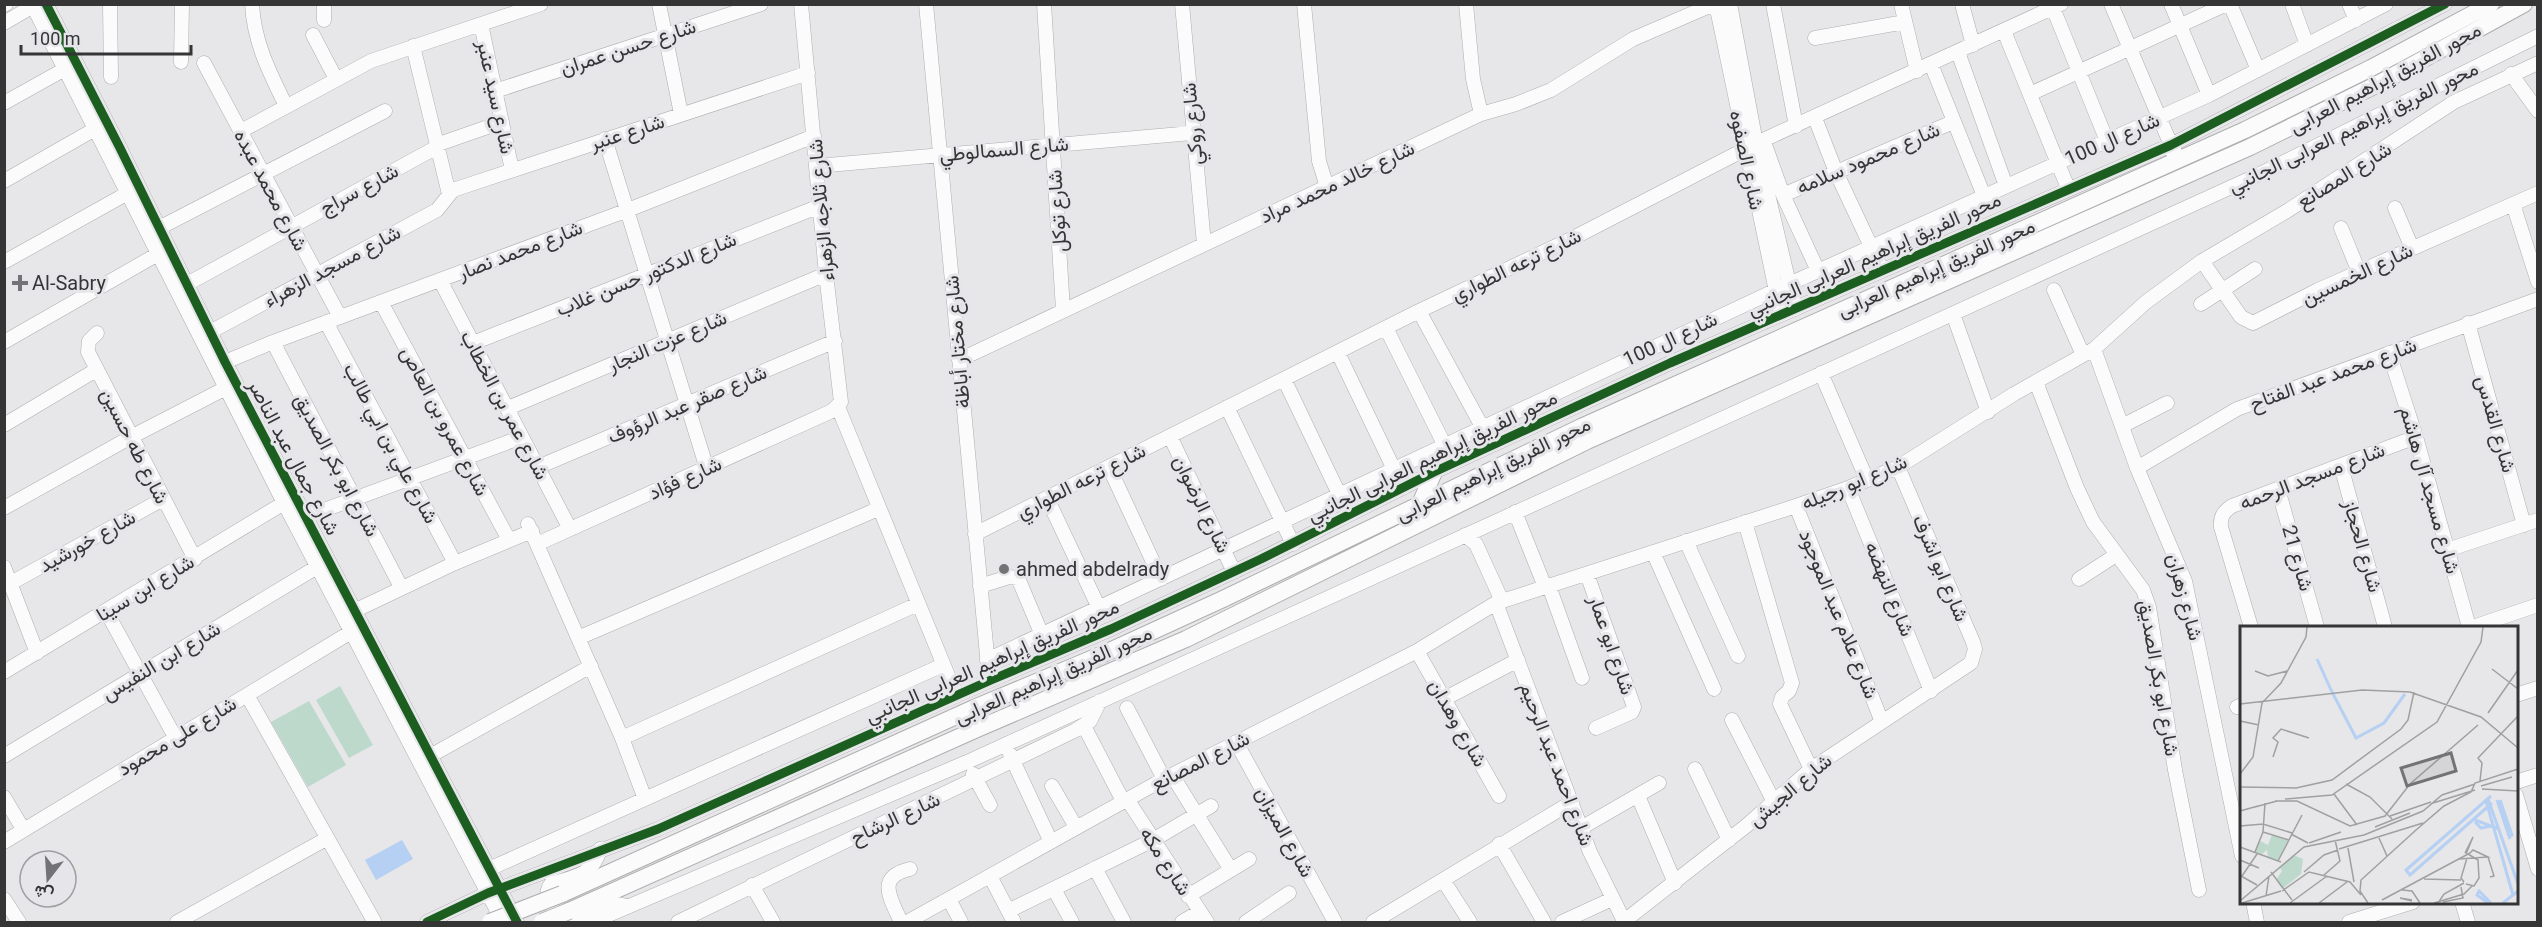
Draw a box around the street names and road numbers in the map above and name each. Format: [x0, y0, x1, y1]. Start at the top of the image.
street label: شارع حسن عمران [557, 14, 700, 82]
street label: محور الفريق إبراهيم العرابى [2285, 17, 2485, 140]
street label: شارع سيد عنبر [470, 37, 520, 156]
street label: محور الفريق إبراهيم العرابى الجانبي [2224, 56, 2484, 203]
street label: شارع روكي [1176, 81, 1213, 166]
street label: شارع ال 100 [2061, 107, 2164, 172]
street label: شارع الصفوه [1723, 108, 1769, 212]
street label: شارع عنبر [586, 109, 668, 158]
street label: شارع محمود سلامه [1793, 117, 1944, 201]
street label: شارع محمد عبده [227, 125, 313, 256]
street label: شارع السمالوطي [938, 131, 1070, 172]
street label: شارع خالد محمد مراد [1256, 136, 1419, 230]
street label: شارع المصانع [2292, 136, 2397, 215]
street label: شارع ثلاجه الزهراء [803, 138, 841, 282]
street label: شارع سراج [316, 158, 403, 221]
street label: شارع توكل [1042, 169, 1074, 253]
street label: محور الفريق إبراهيم العرابى الجانبي [1743, 187, 2005, 321]
street label: محور الفريق إبراهيم العرابى [1834, 214, 2038, 322]
street label: شارع محمد نصار [453, 215, 586, 287]
street label: شارع مسجد الزهراء [259, 220, 405, 314]
street label: شارع ترعه الطواري [1447, 223, 1587, 311]
street label: شارع الدكتور حسن غلاب [552, 227, 740, 323]
street label: شارع الخمسين [2298, 238, 2417, 312]
street label: شارع مختار أباظة [939, 274, 977, 409]
street label: شارع عزت النجار [603, 305, 731, 379]
street label: شارع ال 100 [1619, 307, 1722, 373]
street label: شارع عمر بن الخطاب [454, 326, 554, 485]
street label: شارع محمد عبد الفتاح [2246, 333, 2421, 417]
street label: شارع عمرو بن العاص [394, 342, 494, 501]
street label: شارع علي بن ابي طالب [334, 359, 443, 530]
street label: شارع صقر عبد الرؤوف [604, 360, 771, 450]
street label: شارع القدس [2469, 373, 2521, 476]
street label: شارع جمال عبد الناصر [241, 374, 345, 540]
street label: شارع طه حسين [94, 384, 174, 509]
street label: محور الفريق إبراهيم العرابى الجانبي [1303, 385, 1561, 527]
street label: شارع ابو بكر الصديق [287, 389, 385, 541]
street label: شارع مسجد آل هاشم [2393, 403, 2465, 577]
street label: محور الفريق إبراهيم العرابى [1392, 411, 1594, 527]
street label: شارع مسجد الرحمه [2236, 437, 2389, 517]
street label: شارع ترعه الطواري [1012, 438, 1152, 528]
street label: شارع ابو رجيله [1798, 449, 1911, 517]
street label: شارع فؤاد [645, 451, 726, 507]
street label: شارع الرضوان [1166, 451, 1236, 558]
street label: شارع الحجاز [2336, 496, 2388, 595]
street label: شارع خورشيد [35, 505, 140, 579]
street label: شارع ابو اشرف [1906, 511, 1974, 626]
street label: شارع 21 [2275, 522, 2319, 594]
street label: شارع علام عبد الموجود [1792, 526, 1884, 703]
street label: شارع النهضه [1858, 538, 1920, 641]
street label: شارع ابن سينا [92, 549, 199, 628]
street label: شارع زهران [2160, 551, 2208, 644]
street label: شارع ابو عمار [1582, 591, 1640, 699]
street label: محور الفريق إبراهيم العرابى الجانبي [861, 594, 1123, 728]
street label: شارع ابو بكر الصديق [2131, 598, 2185, 758]
street label: شارع ابن النفيس [97, 616, 226, 708]
street label: محور الفريق إبراهيم العرابى [951, 621, 1155, 729]
street label: شارع وهدان [1422, 675, 1493, 772]
street label: شارع احمد عبد الرحيم [1513, 679, 1599, 850]
street label: شارع على محمود [113, 691, 242, 783]
street label: شارع المصانع [1147, 726, 1254, 798]
street label: شارع الجيش [1744, 748, 1838, 833]
street label: شارع الميزان [1249, 783, 1320, 882]
street label: شارع الرشاح [846, 787, 944, 851]
street label: شارع مكه [1133, 822, 1197, 901]

